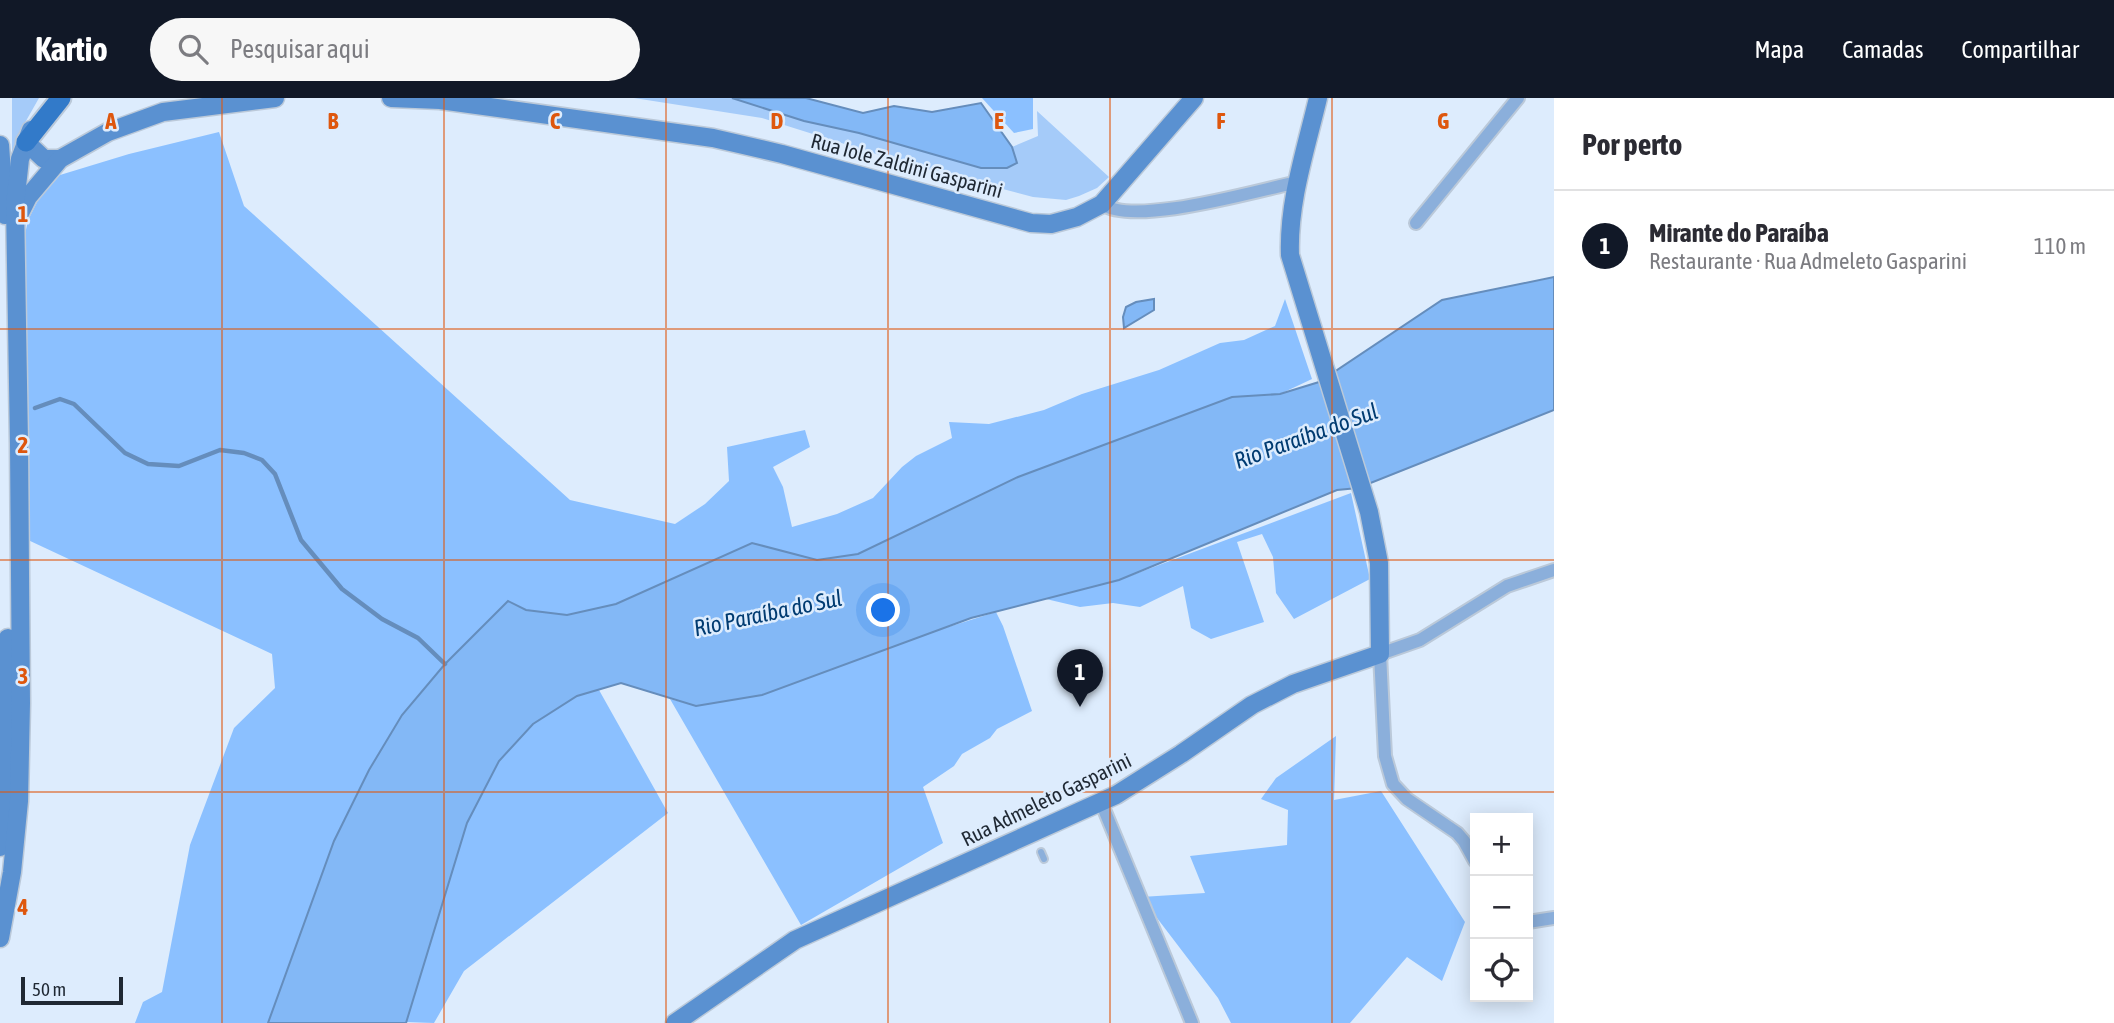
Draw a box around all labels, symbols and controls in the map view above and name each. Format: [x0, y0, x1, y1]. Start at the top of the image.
search box [150, 18, 640, 81]
text: Kartio [35, 30, 108, 68]
icon: search [174, 30, 212, 68]
text: Pesquisar aqui [230, 34, 370, 64]
text: Mapa [1754, 36, 1804, 63]
text: Camadas [1842, 36, 1924, 63]
text: Compartilhar [1962, 36, 2079, 63]
text: A [104, 108, 117, 134]
text: B [328, 108, 339, 134]
text: C [550, 108, 561, 134]
text: D [771, 108, 784, 134]
text: E [994, 108, 1004, 134]
text: F [1216, 108, 1226, 134]
text: G [1437, 108, 1449, 134]
text: Por perto [1582, 127, 1682, 161]
street label: Rua Iole Zaldini Gasparini [808, 128, 1006, 202]
text: 1 [18, 201, 29, 227]
text: Mirante do Paraíba [1649, 218, 1829, 248]
text: 1 [1600, 233, 1610, 259]
text: 110 m [2034, 233, 2086, 259]
text: Restaurante · Rua Admeleto Gasparini [1649, 248, 1967, 274]
water label: Rio Paraíba do Sul [1231, 398, 1381, 474]
text: 2 [18, 432, 28, 458]
water label: Rio Paraíba do Sul [691, 585, 845, 641]
your location [866, 593, 900, 627]
pin: 1 [1057, 649, 1103, 707]
text: 3 [18, 663, 28, 689]
street label: Rua Admeleto Gasparini [957, 748, 1135, 850]
map controls [1470, 813, 1533, 1002]
button: + [1470, 813, 1533, 876]
button: − [1470, 876, 1533, 939]
text: 4 [17, 894, 29, 920]
button: locate [1470, 939, 1533, 1002]
scale bar [21, 974, 122, 1006]
text: 50 m [32, 978, 66, 1000]

